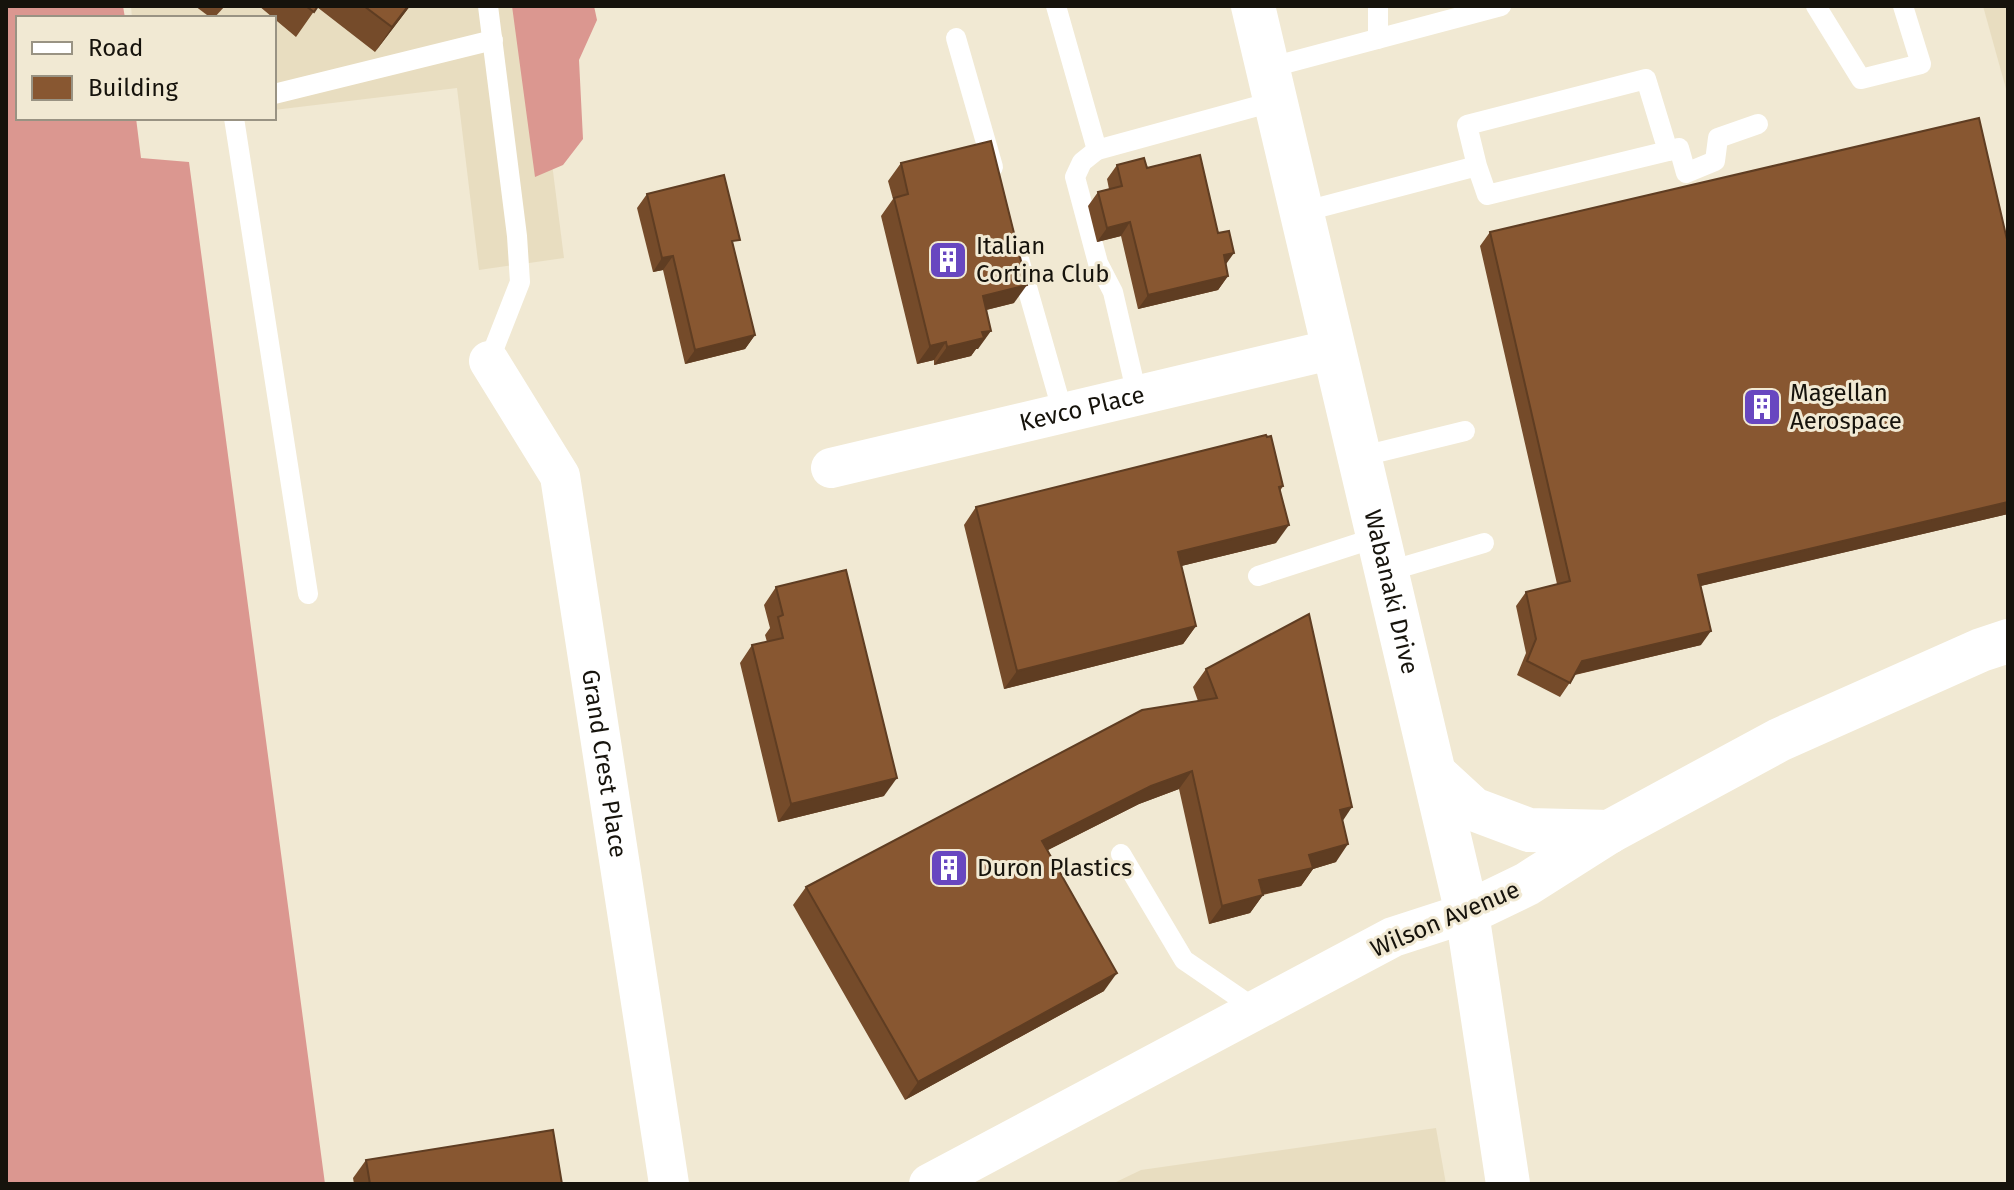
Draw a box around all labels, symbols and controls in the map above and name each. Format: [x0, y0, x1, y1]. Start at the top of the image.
legend [16, 16, 276, 120]
text: Road [88, 34, 143, 62]
text: Building [88, 74, 178, 102]
place label: Italian Cortina Club [976, 232, 1110, 288]
building icon: Italian Cortina Club [927, 239, 969, 281]
place label: Magellan Aerospace [1790, 379, 1902, 435]
street label: Kevco Place [1017, 380, 1147, 437]
building icon: Magellan Aerospace [1741, 386, 1783, 428]
street label: Wabanaki Drive [1358, 507, 1424, 677]
street label: Grand Crest Place [576, 667, 633, 860]
building icon: Duron Plastics [928, 847, 970, 889]
place label: Duron Plastics [977, 854, 1132, 882]
street label: Wilson Avenue [1366, 875, 1524, 963]

